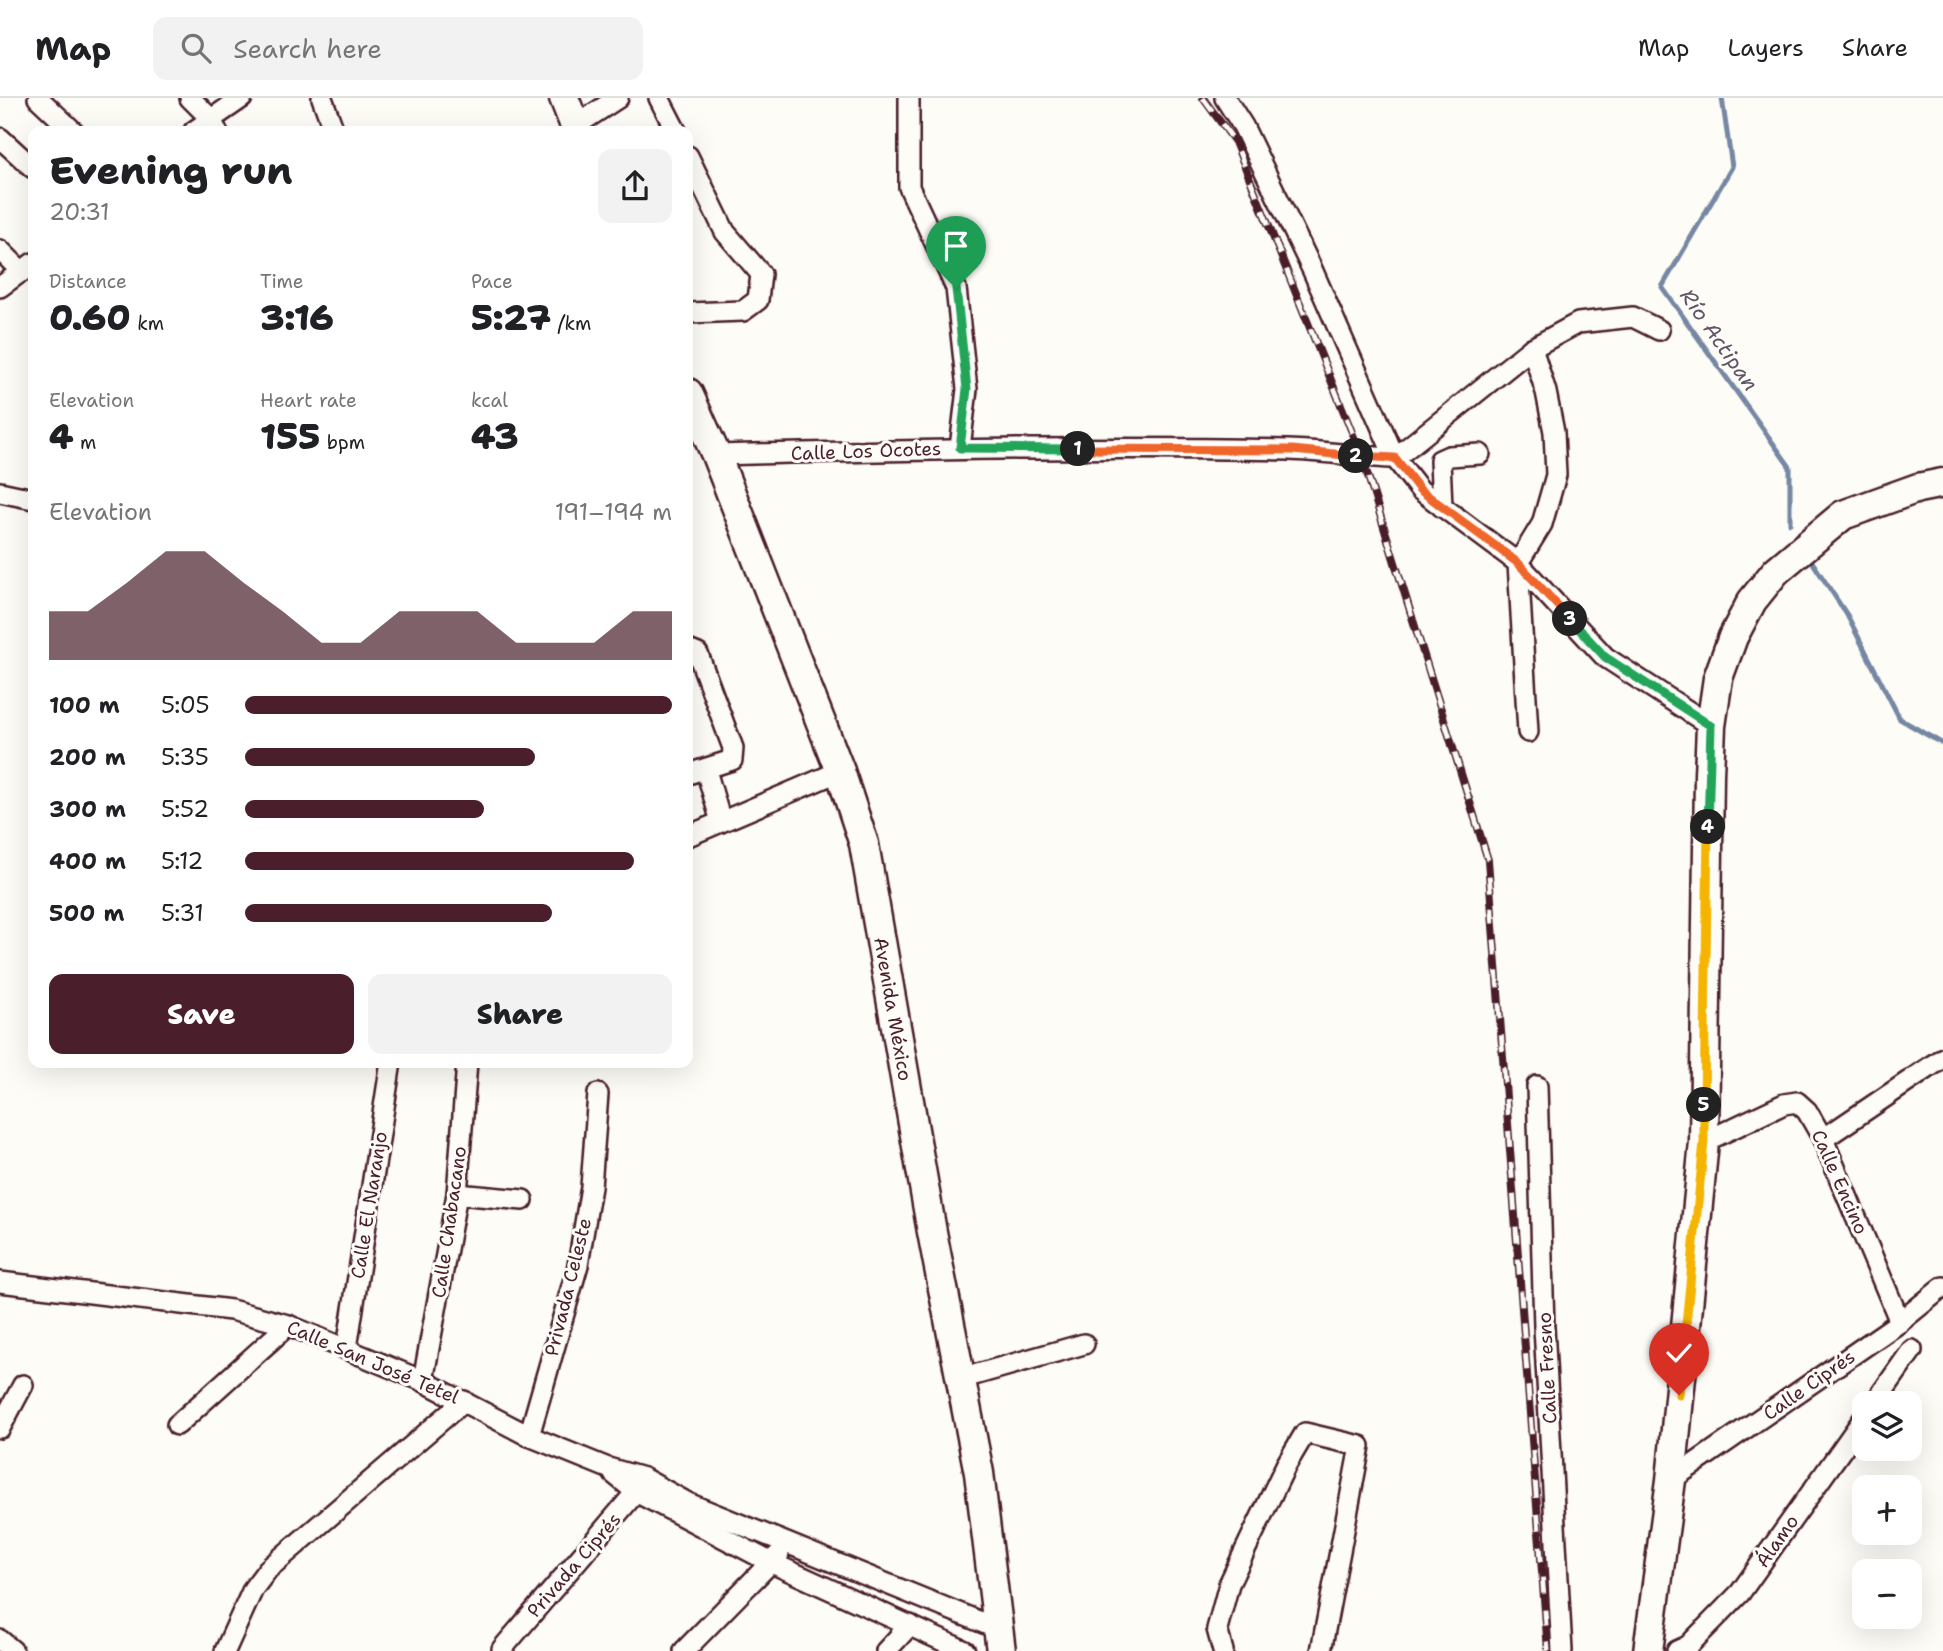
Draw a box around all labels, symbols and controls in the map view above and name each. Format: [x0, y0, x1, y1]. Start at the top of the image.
search box [153, 17, 643, 80]
text: Map [35, 26, 111, 71]
icon: search [177, 29, 215, 67]
text: Search here [233, 31, 382, 66]
text: Map [1638, 32, 1689, 64]
text: Layers [1727, 32, 1804, 64]
text: Share [1842, 32, 1908, 64]
text: Evening run [49, 145, 292, 196]
button: share [598, 149, 672, 223]
text: 20:31 [49, 197, 110, 227]
pin [926, 216, 986, 288]
icon: arrive [937, 227, 975, 265]
text: Distance [49, 269, 127, 294]
text: Time [260, 269, 304, 294]
text: Pace [471, 269, 513, 294]
water label: Río Actipan [1673, 283, 1765, 397]
text: 0.60 [49, 294, 131, 341]
text: 3:16 [260, 294, 334, 341]
text: 5:27 [471, 294, 551, 341]
text: km [131, 311, 164, 336]
text: /km [551, 311, 591, 336]
text: Elevation [49, 388, 134, 413]
text: Heart rate [260, 388, 357, 413]
text: kcal [471, 388, 508, 413]
text: 4 [49, 413, 74, 460]
text: 155 [260, 413, 320, 460]
text: 43 [471, 413, 518, 460]
text: m [74, 430, 96, 455]
text: bpm [320, 430, 365, 455]
pin: 1 [1060, 432, 1096, 466]
street label: Calle Los Ocotes [790, 436, 942, 466]
text: 1 [1073, 436, 1082, 461]
pin: 2 [1338, 438, 1374, 474]
text: 2 [1349, 443, 1362, 468]
text: Elevation [49, 497, 152, 527]
text: 191–194 m [555, 497, 672, 527]
pin: 3 [1552, 602, 1588, 636]
text: 3 [1563, 606, 1576, 631]
text: 100 m [49, 690, 120, 720]
text: 5:05 [161, 690, 210, 720]
text: 200 m [49, 742, 126, 772]
text: 5:35 [161, 742, 209, 772]
text: 300 m [49, 794, 126, 824]
text: 5:52 [161, 794, 209, 824]
pin: 4 [1690, 810, 1726, 844]
text: 4 [1701, 814, 1714, 839]
text: 400 m [49, 846, 126, 876]
text: 5:12 [161, 846, 203, 876]
text: 500 m [49, 898, 124, 928]
text: 5:31 [161, 898, 204, 928]
street label: Avenida México [868, 935, 918, 1083]
button: Save [49, 974, 354, 1054]
button: Share [368, 974, 672, 1054]
pin: 5 [1686, 1088, 1722, 1122]
text: 5 [1698, 1092, 1709, 1117]
street label: Calle Encino [1806, 1126, 1874, 1238]
street label: Calle El Naranjo [345, 1130, 393, 1280]
street label: Calle Chabacano [426, 1144, 472, 1300]
street label: Privada Celeste [539, 1215, 597, 1359]
street label: Calle Fresno [1532, 1311, 1562, 1425]
street label: Calle San José Tetel [283, 1314, 463, 1410]
pin [1649, 1323, 1709, 1395]
icon: check [1660, 1334, 1698, 1372]
street label: Calle Ciprés [1758, 1344, 1860, 1426]
map controls [1852, 1391, 1922, 1629]
button: layers [1852, 1391, 1922, 1461]
button: + [1852, 1475, 1922, 1545]
street label: Privada Ciprés [522, 1507, 626, 1623]
street label: Álamo [1749, 1509, 1804, 1572]
button: − [1852, 1559, 1922, 1629]

